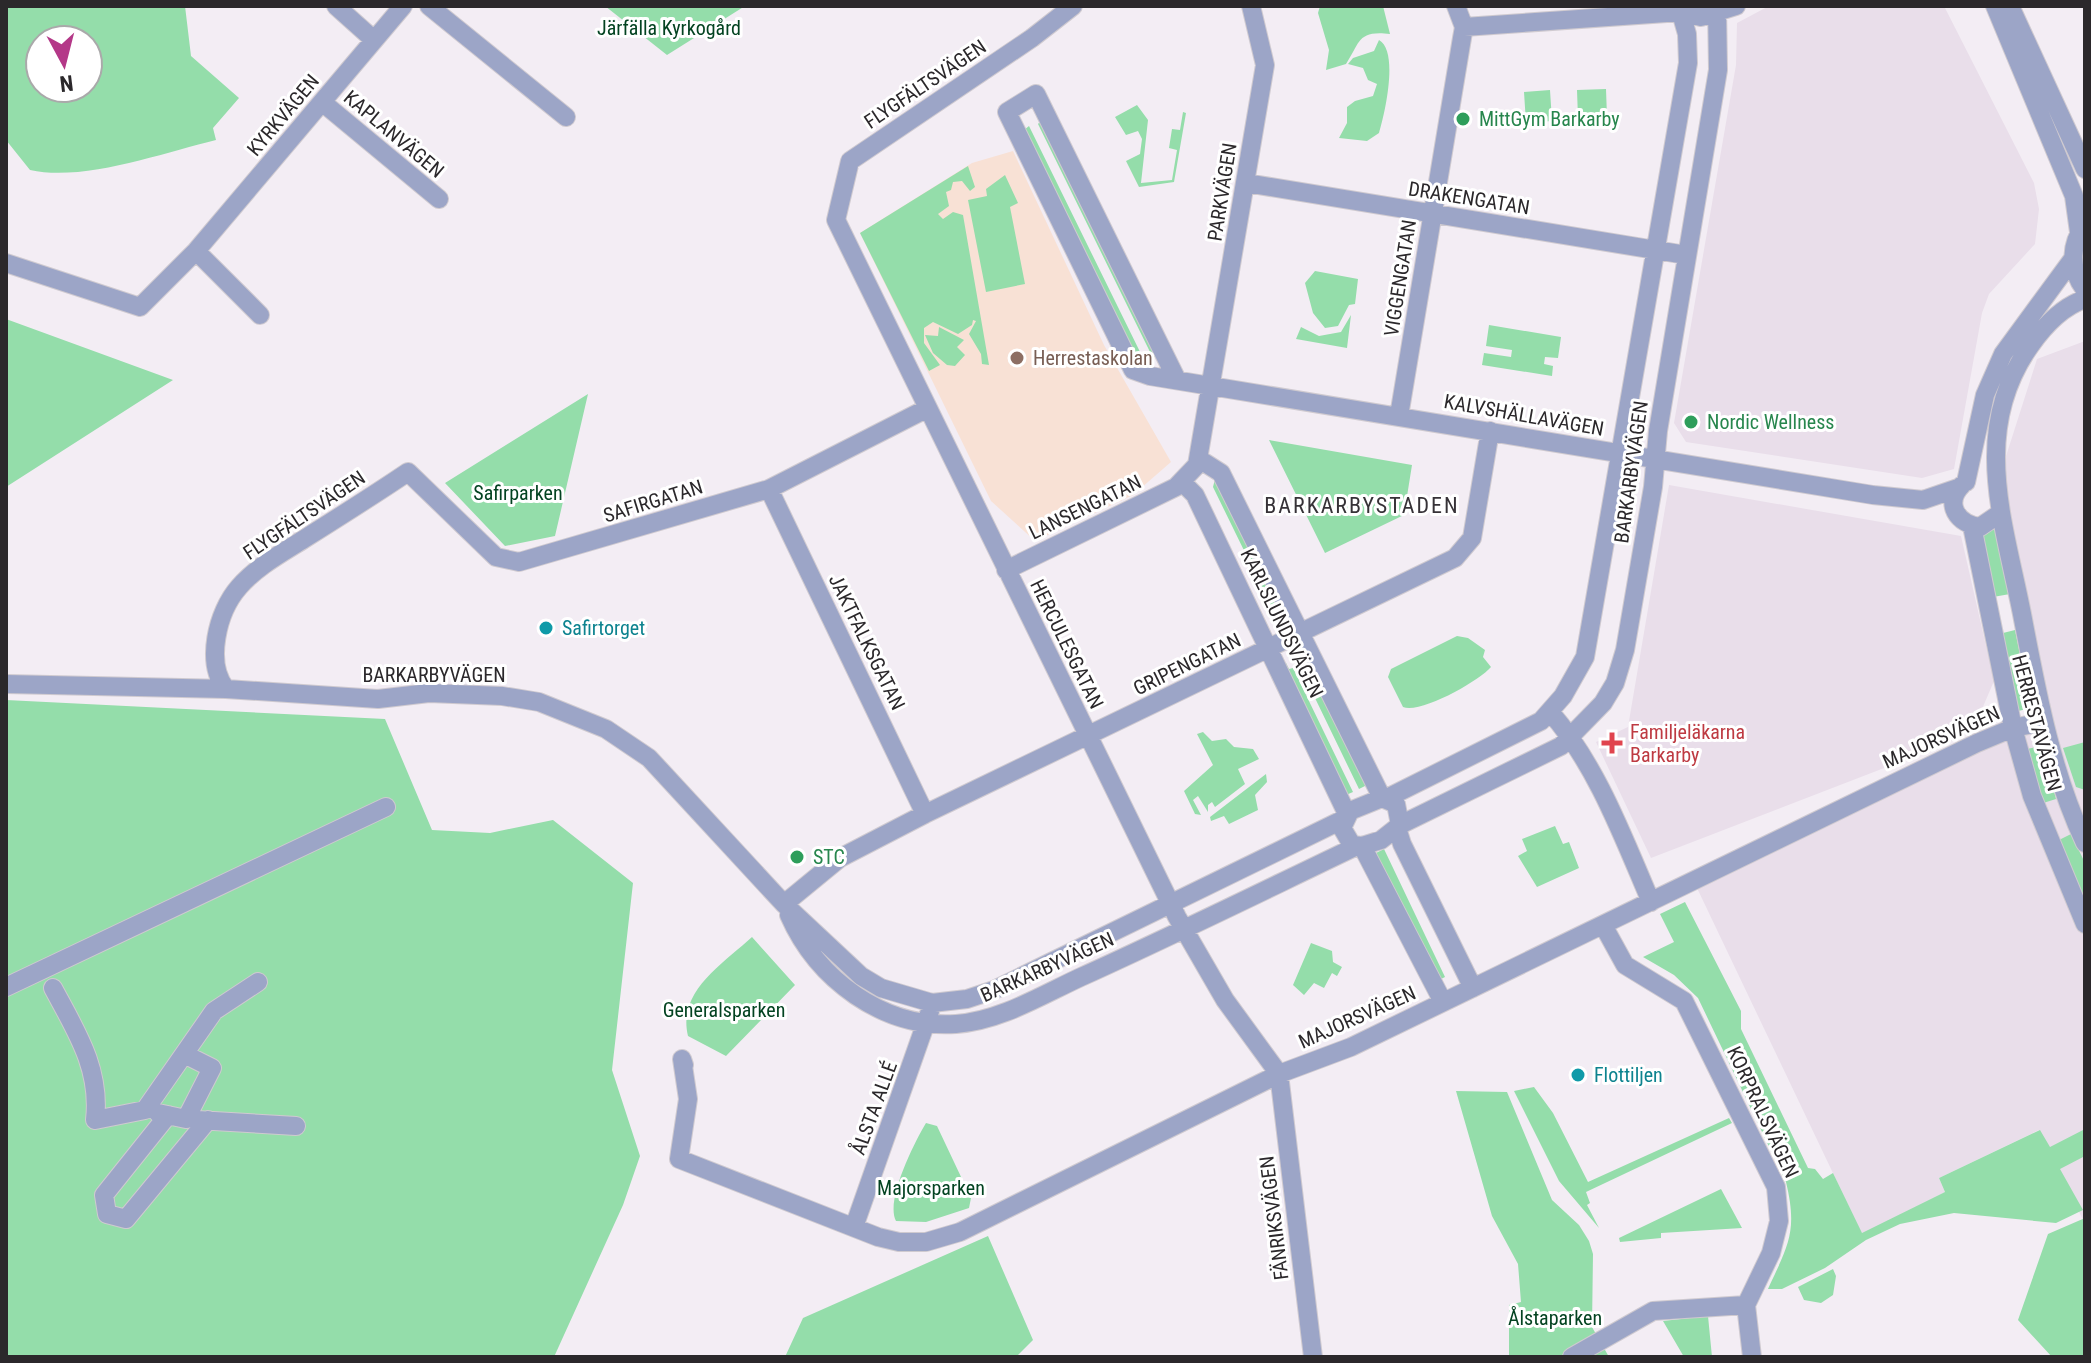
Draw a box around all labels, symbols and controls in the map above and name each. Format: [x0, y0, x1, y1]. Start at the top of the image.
park label: Järfälla Kyrkogård [597, 16, 741, 40]
north arrow [24, 24, 104, 104]
street label: FLYGFÄLTSVÄGEN [859, 34, 991, 134]
street label: KYRKVÄGEN [242, 69, 324, 161]
text: N [58, 70, 75, 97]
street label: KAPLANVÄGEN [339, 85, 449, 183]
place label: MittGym Barkarby [1479, 107, 1620, 131]
marker: MittGym Barkarby [1454, 110, 1472, 128]
street label: PARKVÄGEN [1202, 141, 1242, 243]
street label: DRAKENGATAN [1407, 177, 1531, 219]
street label: VIGGENGATAN [1379, 218, 1421, 338]
place label: Herrestaskolan [1033, 346, 1153, 370]
marker: Herrestaskolan [1008, 349, 1026, 367]
street label: KALVSHÄLLAVÄGEN [1442, 389, 1606, 441]
street label: BARKARBYVÄGEN [1609, 399, 1653, 545]
place label: Nordic Wellness [1707, 410, 1834, 434]
marker: Nordic Wellness [1682, 413, 1700, 431]
street label: FLYGFÄLTSVÄGEN [238, 465, 370, 565]
street label: LANSENGATAN [1025, 469, 1145, 545]
street label: SAFIRGATAN [600, 474, 706, 528]
park label: Safirparken [473, 481, 563, 505]
district label: BARKARBYSTADEN [1264, 493, 1460, 518]
street label: KARLSLUNDSVÄGEN [1235, 544, 1329, 702]
street label: JAKTFALKSGATAN [824, 570, 910, 714]
street label: HERCULESGATAN [1025, 575, 1109, 713]
place label: Safirtorget [562, 616, 645, 640]
marker: Safirtorget [537, 619, 555, 637]
street label: GRIPENGATAN [1129, 628, 1245, 700]
street label: HERRESTAVÄGEN [2007, 652, 2067, 794]
street label: BARKARBYVÄGEN [362, 663, 506, 687]
street label: MAJORSVÄGEN [1879, 701, 2003, 773]
place label: Familjeläkarna Barkarby [1630, 720, 1745, 767]
marker: Familjeläkarna Barkarby [1601, 732, 1623, 754]
place label: STC [813, 845, 845, 869]
marker: STC [788, 848, 806, 866]
street label: BARKARBYVÄGEN [977, 927, 1117, 1007]
street label: MAJORSVÄGEN [1295, 981, 1419, 1053]
park label: Generalsparken [663, 998, 785, 1022]
street label: KORPRALSVÄGEN [1722, 1042, 1804, 1182]
street label: ÅLSTA ALLÉ [846, 1058, 902, 1158]
place label: Flottiljen [1594, 1063, 1663, 1087]
marker: Flottiljen [1569, 1066, 1587, 1084]
street label: FÄNRIKSVÄGEN [1254, 1155, 1294, 1281]
park label: Majorsparken [877, 1176, 985, 1200]
park label: Ålstaparken [1508, 1306, 1602, 1330]

